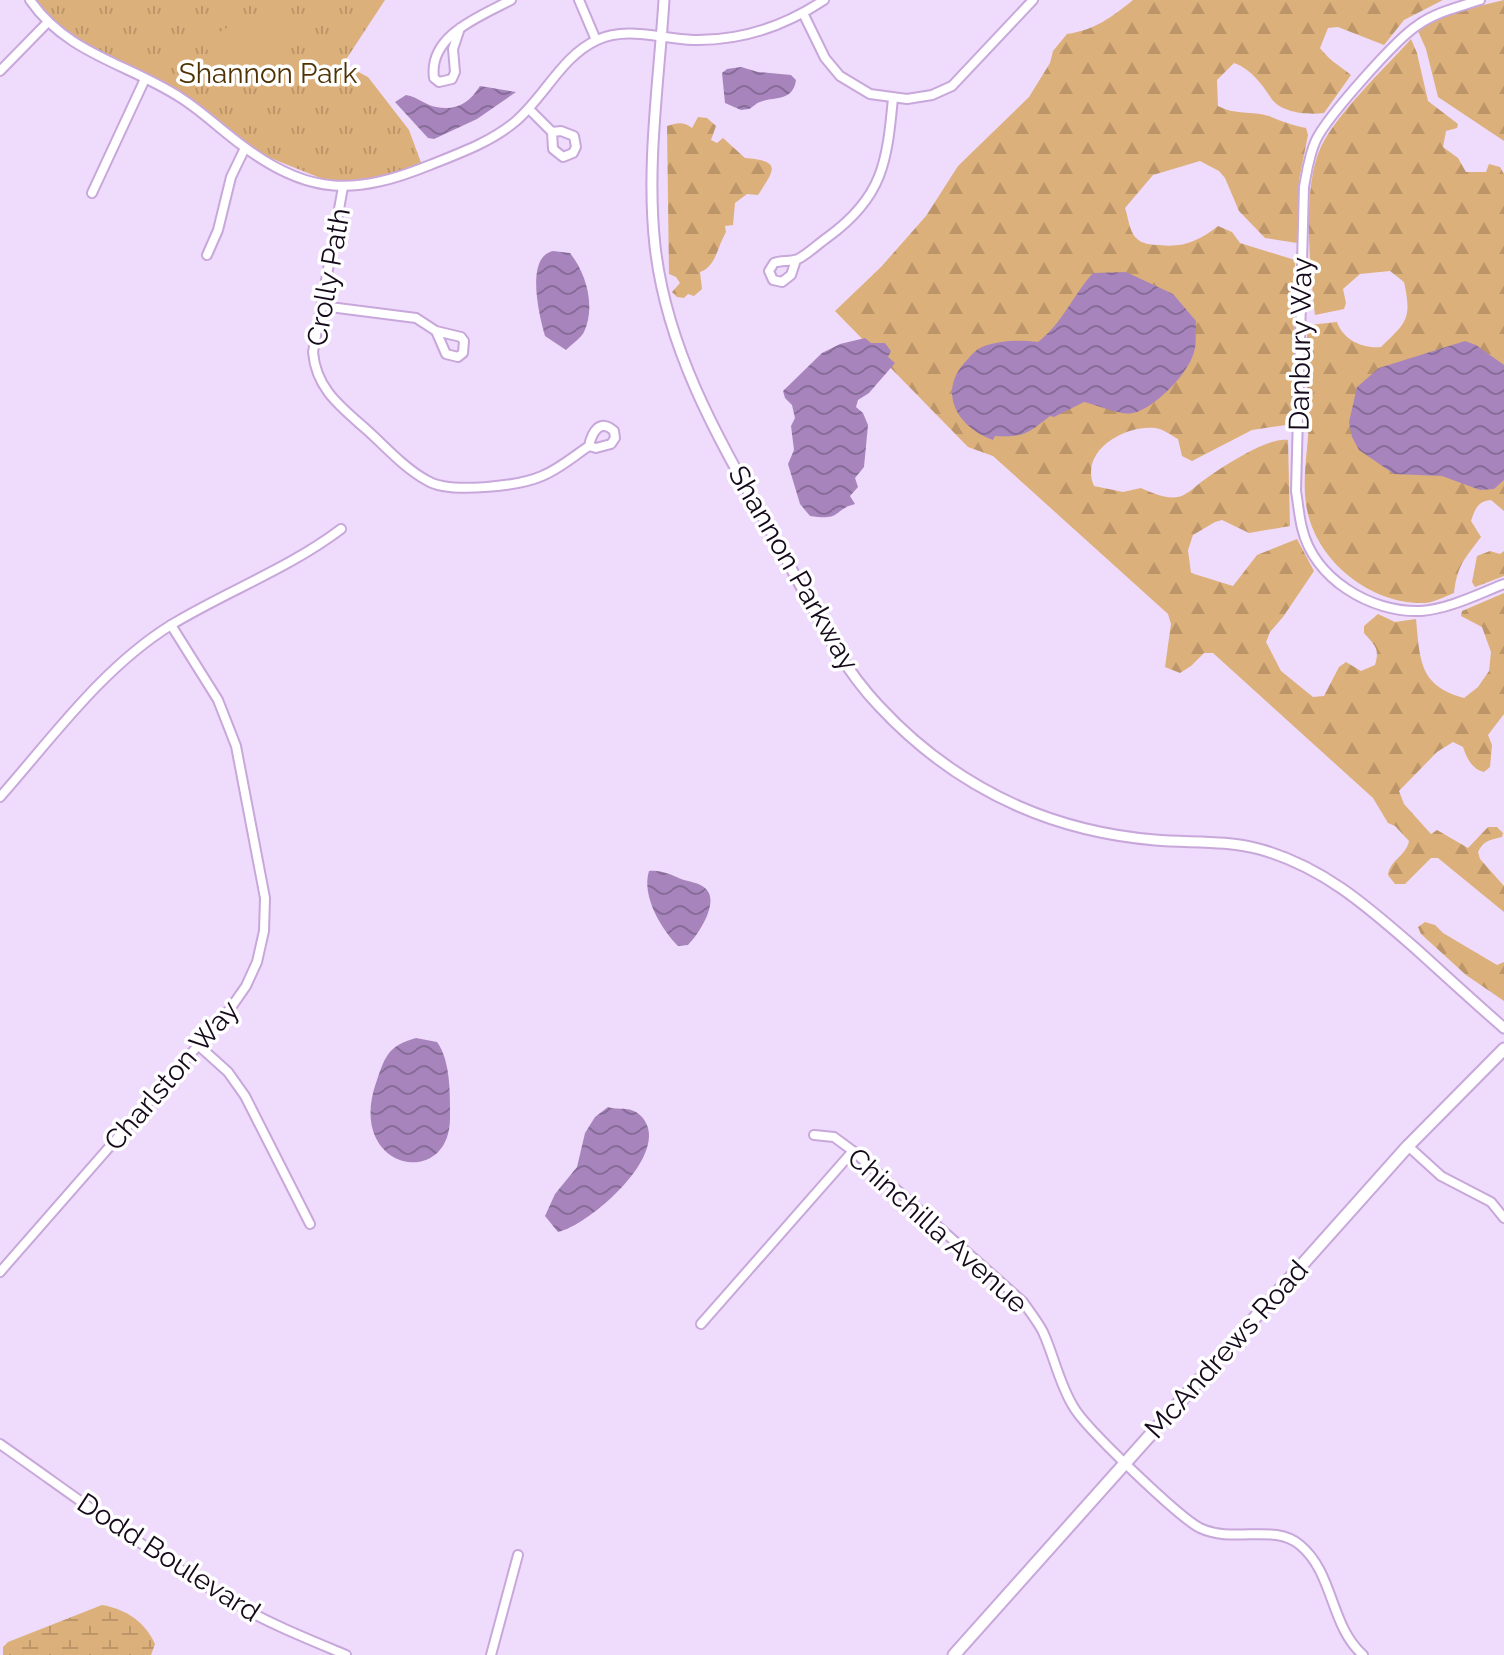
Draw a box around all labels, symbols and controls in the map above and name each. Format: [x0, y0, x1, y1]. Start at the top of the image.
park label: Shannon Park [179, 57, 357, 90]
street label: Crolly Path [300, 205, 357, 349]
street label: Danbury Way [1282, 257, 1319, 431]
street label: Shannon Parkway [722, 460, 866, 676]
street label: Charlston Way [97, 994, 245, 1157]
street label: Chinchilla Avenue [841, 1141, 1034, 1320]
street label: McAndrews Road [1138, 1254, 1315, 1445]
street label: Dodd Boulevard [71, 1486, 266, 1629]

